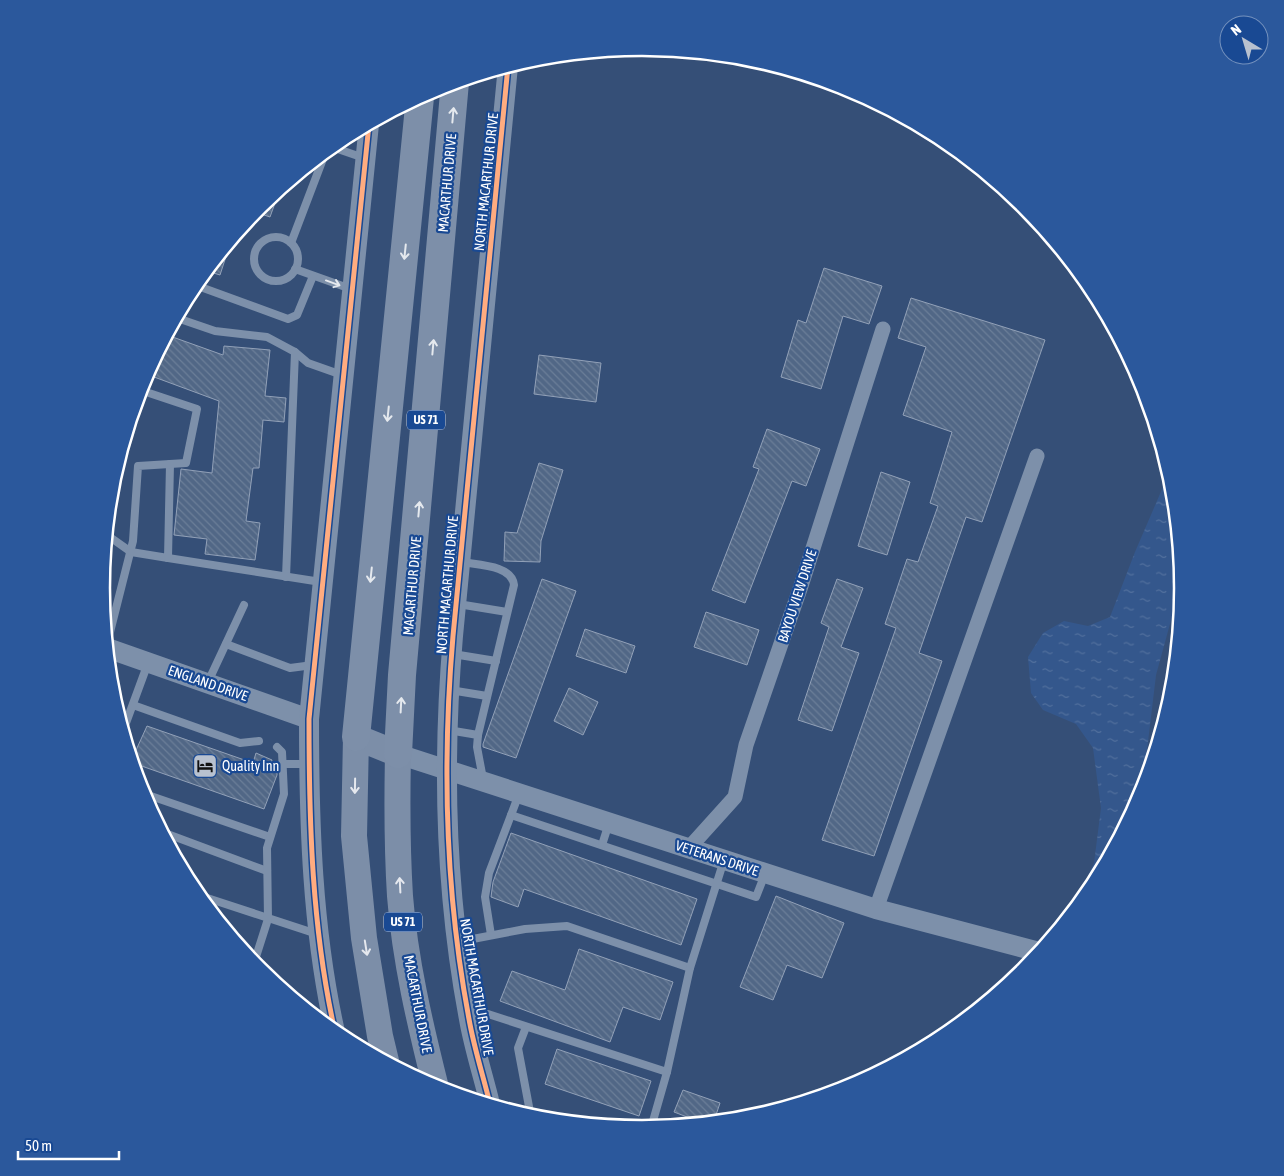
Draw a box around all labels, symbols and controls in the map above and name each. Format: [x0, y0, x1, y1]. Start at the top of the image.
north arrow [1219, 15, 1269, 65]
text: N [1228, 21, 1244, 39]
one-way arrow [448, 107, 457, 123]
street label: NORTH MACARTHUR DRIVE [471, 112, 501, 252]
street label: MACARTHUR DRIVE [435, 133, 459, 233]
one-way arrow [400, 244, 410, 260]
one-way arrow [325, 279, 340, 288]
one-way arrow [428, 339, 437, 355]
one-way arrow [383, 405, 393, 421]
road number: US 71 [407, 410, 445, 430]
one-way arrow [414, 501, 423, 517]
street label: NORTH MACARTHUR DRIVE [433, 515, 461, 655]
street label: MACARTHUR DRIVE [400, 536, 424, 636]
street label: BAYOU VIEW DRIVE [774, 548, 820, 644]
one-way arrow [366, 567, 376, 583]
street label: ENGLAND DRIVE [166, 662, 250, 704]
one-way arrow [396, 698, 405, 714]
hotel icon: Quality Inn [192, 753, 218, 779]
place label: Quality Inn [222, 758, 279, 774]
one-way arrow [350, 777, 360, 793]
street label: VETERANS DRIVE [674, 837, 760, 879]
one-way arrow [395, 877, 404, 893]
road number: US 71 [384, 912, 422, 932]
street label: NORTH MACARTHUR DRIVE [457, 917, 497, 1057]
one-way arrow [361, 939, 371, 955]
street label: MACARTHUR DRIVE [401, 954, 435, 1054]
scale bar [18, 1128, 119, 1160]
text: 50 m [25, 1137, 52, 1154]

